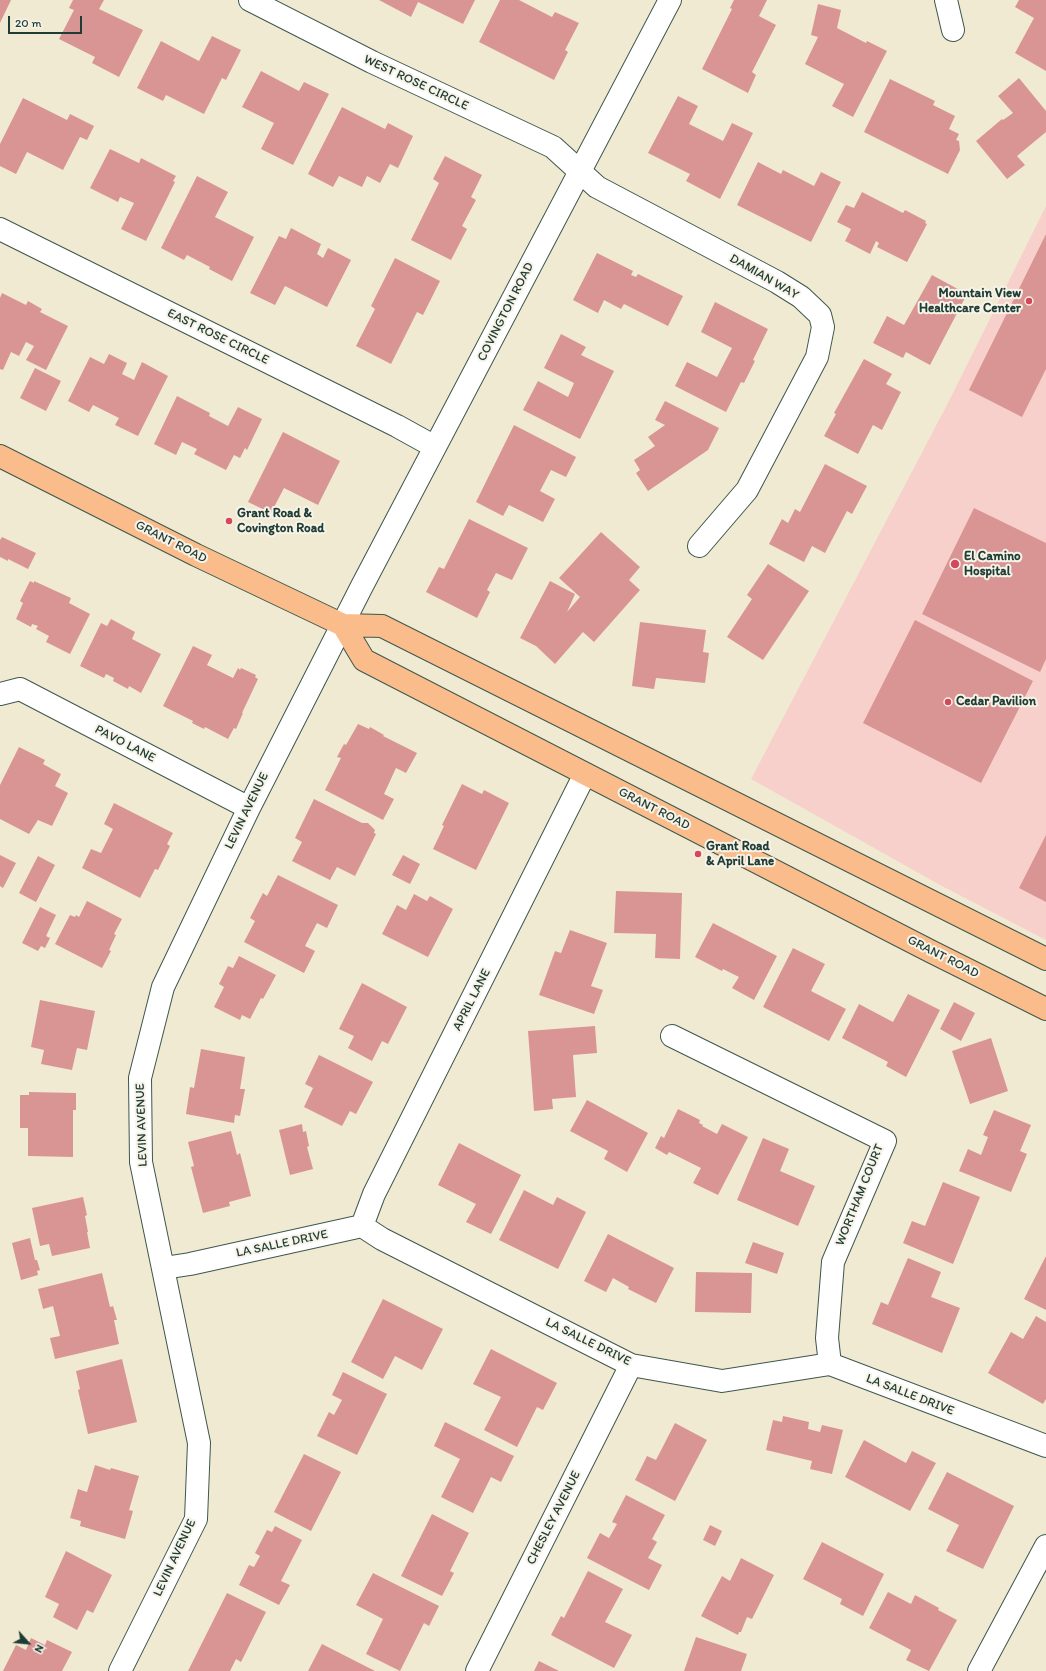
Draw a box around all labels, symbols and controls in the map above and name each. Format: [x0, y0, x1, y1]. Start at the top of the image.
scale bar [10, 8, 84, 34]
text: 20 m [15, 16, 42, 30]
street label: WEST ROSE CIRCLE [361, 52, 471, 114]
street label: DAMIAN WAY [727, 251, 801, 303]
street label: COVINGTON ROAD [474, 260, 538, 364]
place label: Mountain View Healthcare Center [919, 286, 1021, 317]
marker: Mountain View Healthcare Center [1024, 296, 1034, 306]
street label: EAST ROSE CIRCLE [165, 306, 271, 368]
place label: Grant Road & Covington Road [237, 506, 324, 537]
marker: Grant Road & Covington Road [224, 516, 234, 526]
street label: GRANT ROAD [133, 517, 209, 567]
place label: El Camino Hospital [964, 549, 1021, 580]
marker: El Camino Hospital [949, 558, 961, 570]
place label: Cedar Pavilion [956, 694, 1036, 710]
marker: Cedar Pavilion [943, 697, 953, 707]
street label: PAVO LANE [92, 722, 158, 766]
street label: LEVIN AVENUE [222, 770, 272, 852]
street label: GRANT ROAD [616, 784, 692, 834]
place label: Grant Road & April Lane [706, 839, 774, 870]
marker: Grant Road & April Lane [693, 849, 703, 859]
street label: GRANT ROAD [905, 932, 981, 982]
street label: APRIL LANE [450, 966, 494, 1034]
street label: LEVIN AVENUE [133, 1083, 151, 1167]
street label: WORTHAM COURT [832, 1142, 888, 1248]
street label: LA SALLE DRIVE [235, 1227, 329, 1261]
street label: LA SALLE DRIVE [543, 1315, 633, 1369]
street label: LA SALLE DRIVE [864, 1371, 956, 1419]
street label: CHESLEY AVENUE [524, 1468, 584, 1568]
street label: LEVIN AVENUE [150, 1517, 200, 1599]
north arrow [8, 1623, 48, 1663]
text: N [32, 1642, 47, 1655]

